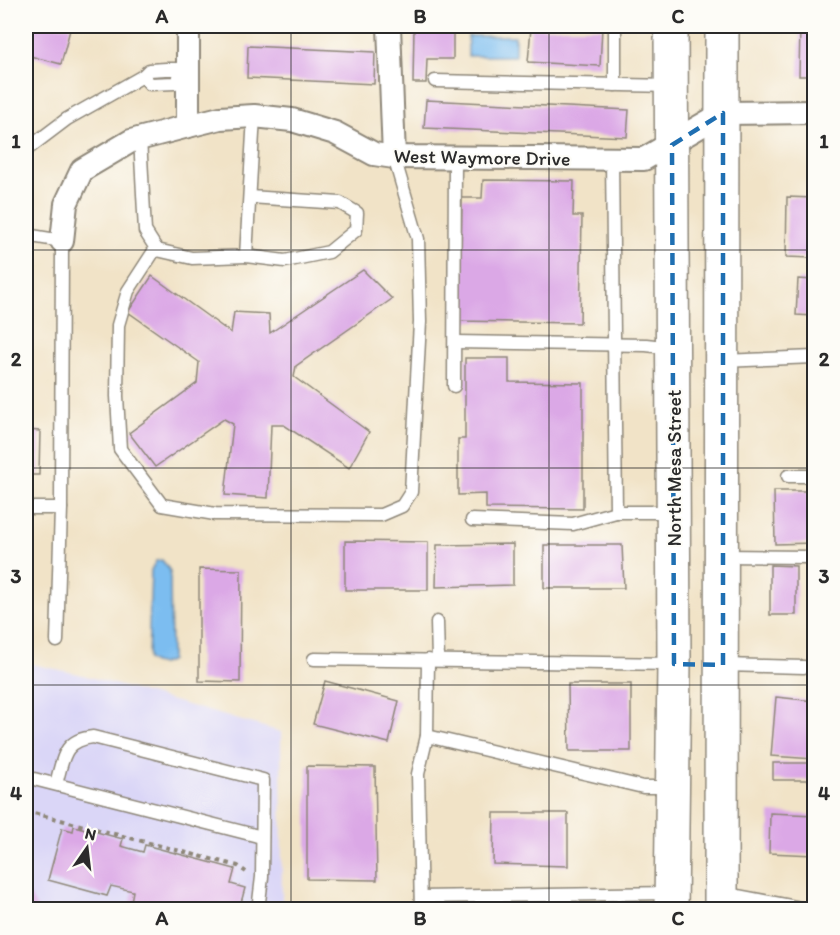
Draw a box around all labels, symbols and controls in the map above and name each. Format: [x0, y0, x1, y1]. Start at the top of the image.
text: A [155, 4, 169, 28]
text: B [414, 4, 427, 28]
text: C [672, 4, 685, 28]
text: 1 [11, 129, 21, 153]
text: 1 [819, 129, 829, 153]
street label: West Waymore Drive [393, 143, 571, 171]
text: 2 [11, 347, 22, 371]
text: 2 [819, 347, 830, 371]
street label: North Mesa Street [662, 390, 686, 546]
text: 3 [11, 564, 22, 588]
text: 3 [819, 564, 830, 588]
text: 4 [10, 781, 22, 805]
text: 4 [818, 781, 830, 805]
north arrow [57, 818, 117, 878]
text: N [83, 823, 98, 844]
text: A [155, 906, 169, 930]
text: B [414, 906, 427, 930]
text: C [672, 906, 685, 930]

